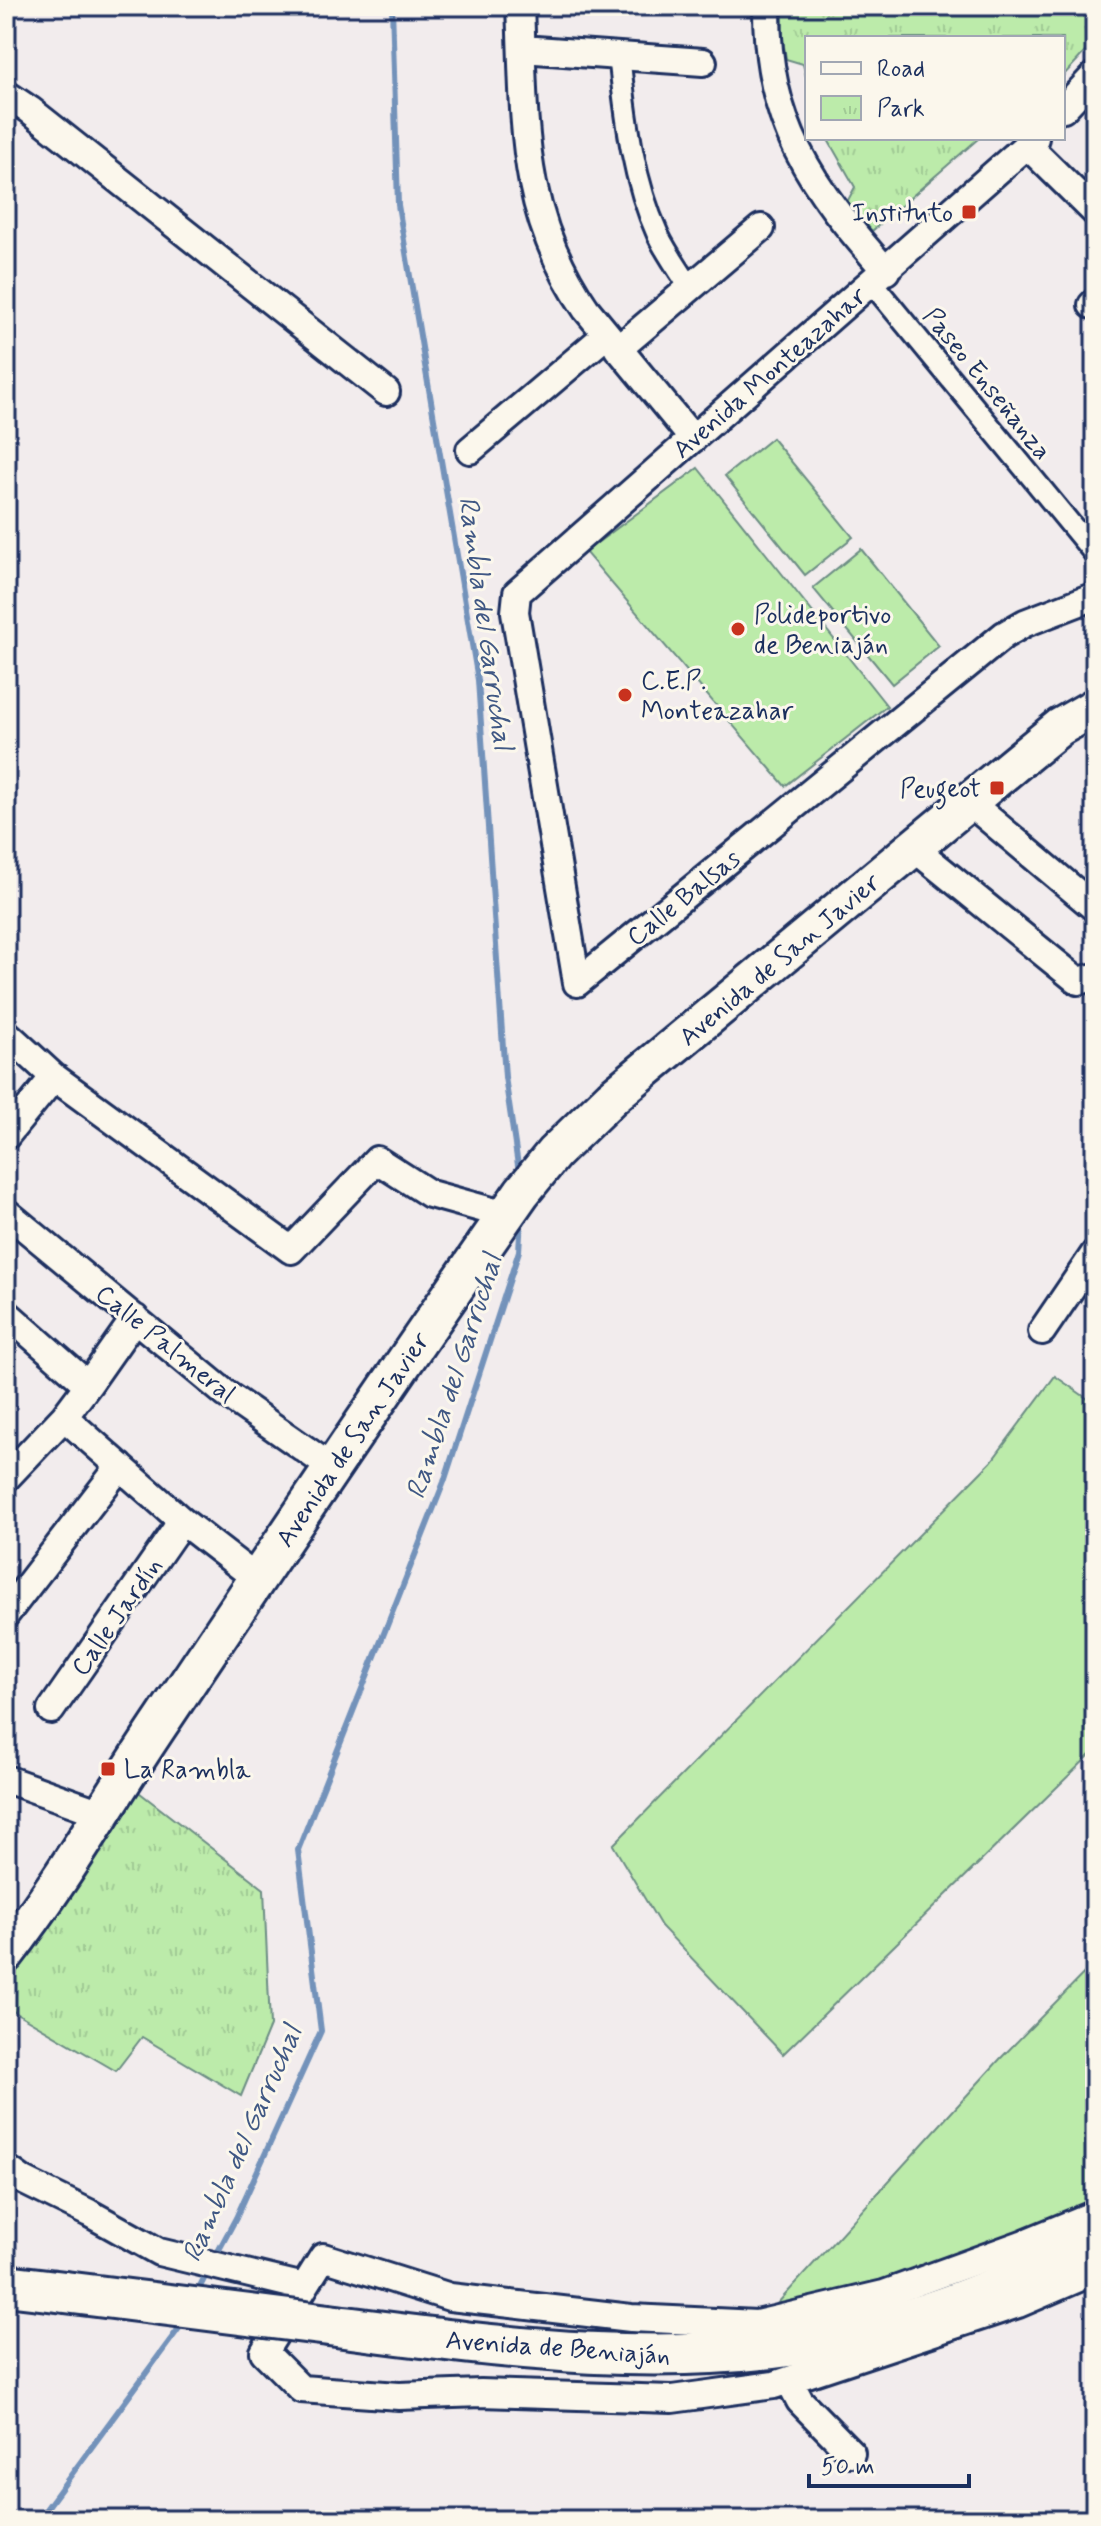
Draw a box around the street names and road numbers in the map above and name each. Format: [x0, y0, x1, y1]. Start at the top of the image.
street label: Avenida Monteazahar [666, 279, 875, 467]
street label: Paseo Enseñanza [914, 301, 1058, 468]
street label: Calle Balsas [620, 842, 748, 955]
street label: Avenida de San Javier [673, 866, 889, 1055]
street label: Calle Palmeral [88, 1278, 242, 1411]
street label: Avenida de San Javier [269, 1325, 439, 1554]
street label: Calle Jardín [64, 1551, 171, 1683]
street label: Avenida de Beniaján [444, 2324, 671, 2374]

